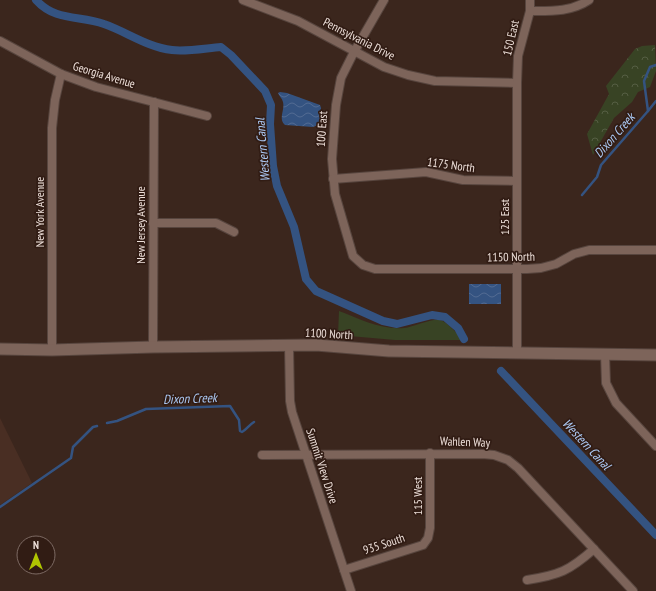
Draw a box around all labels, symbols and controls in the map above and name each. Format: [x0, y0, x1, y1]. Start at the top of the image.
street label: Pennsylvania Drive [321, 14, 398, 63]
street label: 150 East [499, 18, 522, 57]
street label: Georgia Avenue [71, 58, 137, 91]
water label: Dixon Creek [590, 108, 640, 161]
street label: 100 East [313, 110, 330, 147]
water label: Western Canal [251, 115, 274, 182]
street label: 1175 North [426, 154, 476, 175]
street label: New York Avenue [32, 177, 47, 247]
street label: New Jersey Avenue [133, 186, 148, 264]
street label: 125 East [497, 198, 512, 235]
street label: 1150 North [487, 249, 535, 264]
street label: 1100 North [305, 325, 353, 342]
water label: Dixon Creek [163, 389, 219, 408]
water label: Western Canal [559, 415, 616, 475]
street label: Summit View Drive [303, 426, 342, 505]
street label: Wahlen Way [440, 433, 491, 450]
street label: 115 West [410, 476, 425, 515]
street label: 935 South [361, 530, 407, 557]
north arrow [16, 535, 56, 575]
text: N [33, 538, 39, 552]

